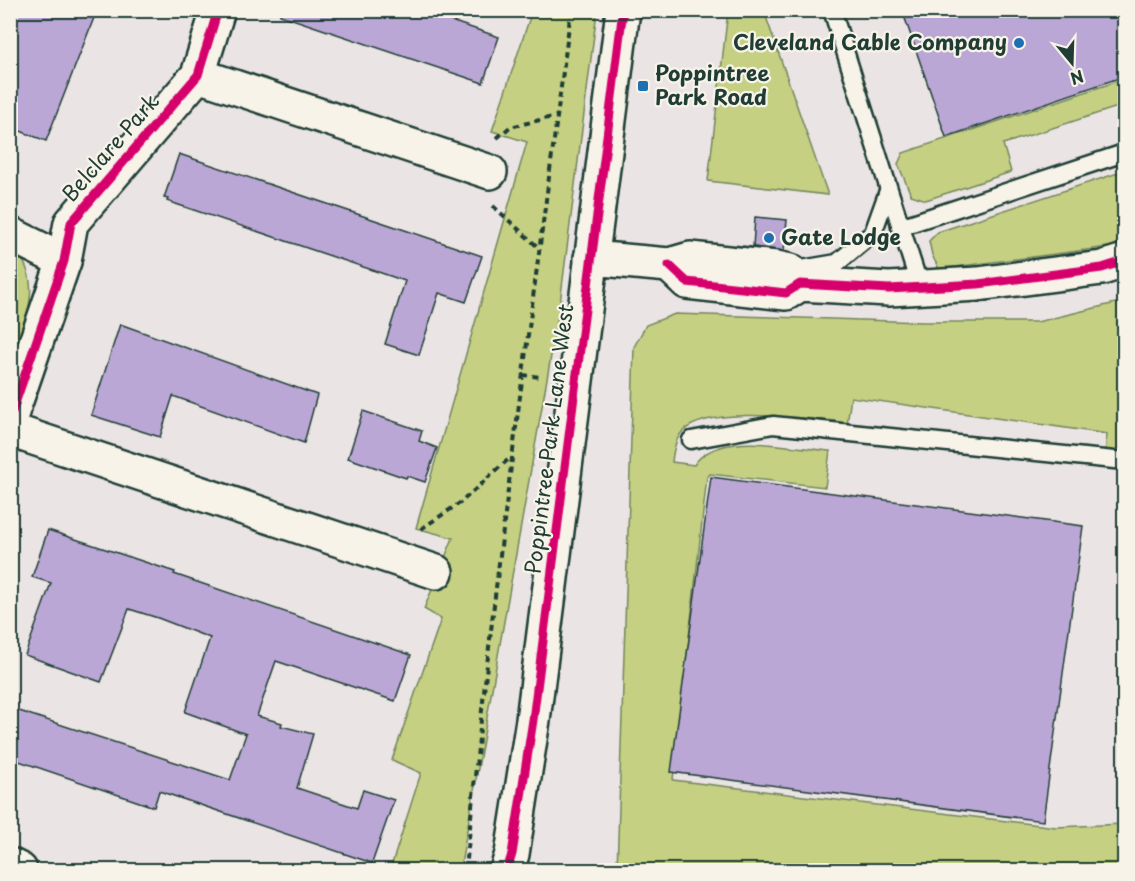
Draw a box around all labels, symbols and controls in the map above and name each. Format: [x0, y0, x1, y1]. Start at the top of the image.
place label: Cleveland Cable Company [733, 25, 1007, 57]
north arrow [1042, 33, 1102, 93]
marker: Cleveland Cable Company [1012, 36, 1026, 50]
place label: Poppintree Park Road [655, 56, 769, 112]
text: N [1067, 65, 1087, 92]
marker: Poppintree Park Road [636, 79, 650, 93]
street label: Belclare Park [53, 85, 166, 208]
place label: Gate Lodge [781, 220, 901, 252]
marker: Gate Lodge [762, 231, 776, 245]
street label: Poppintree Park Lane West [516, 302, 580, 576]

